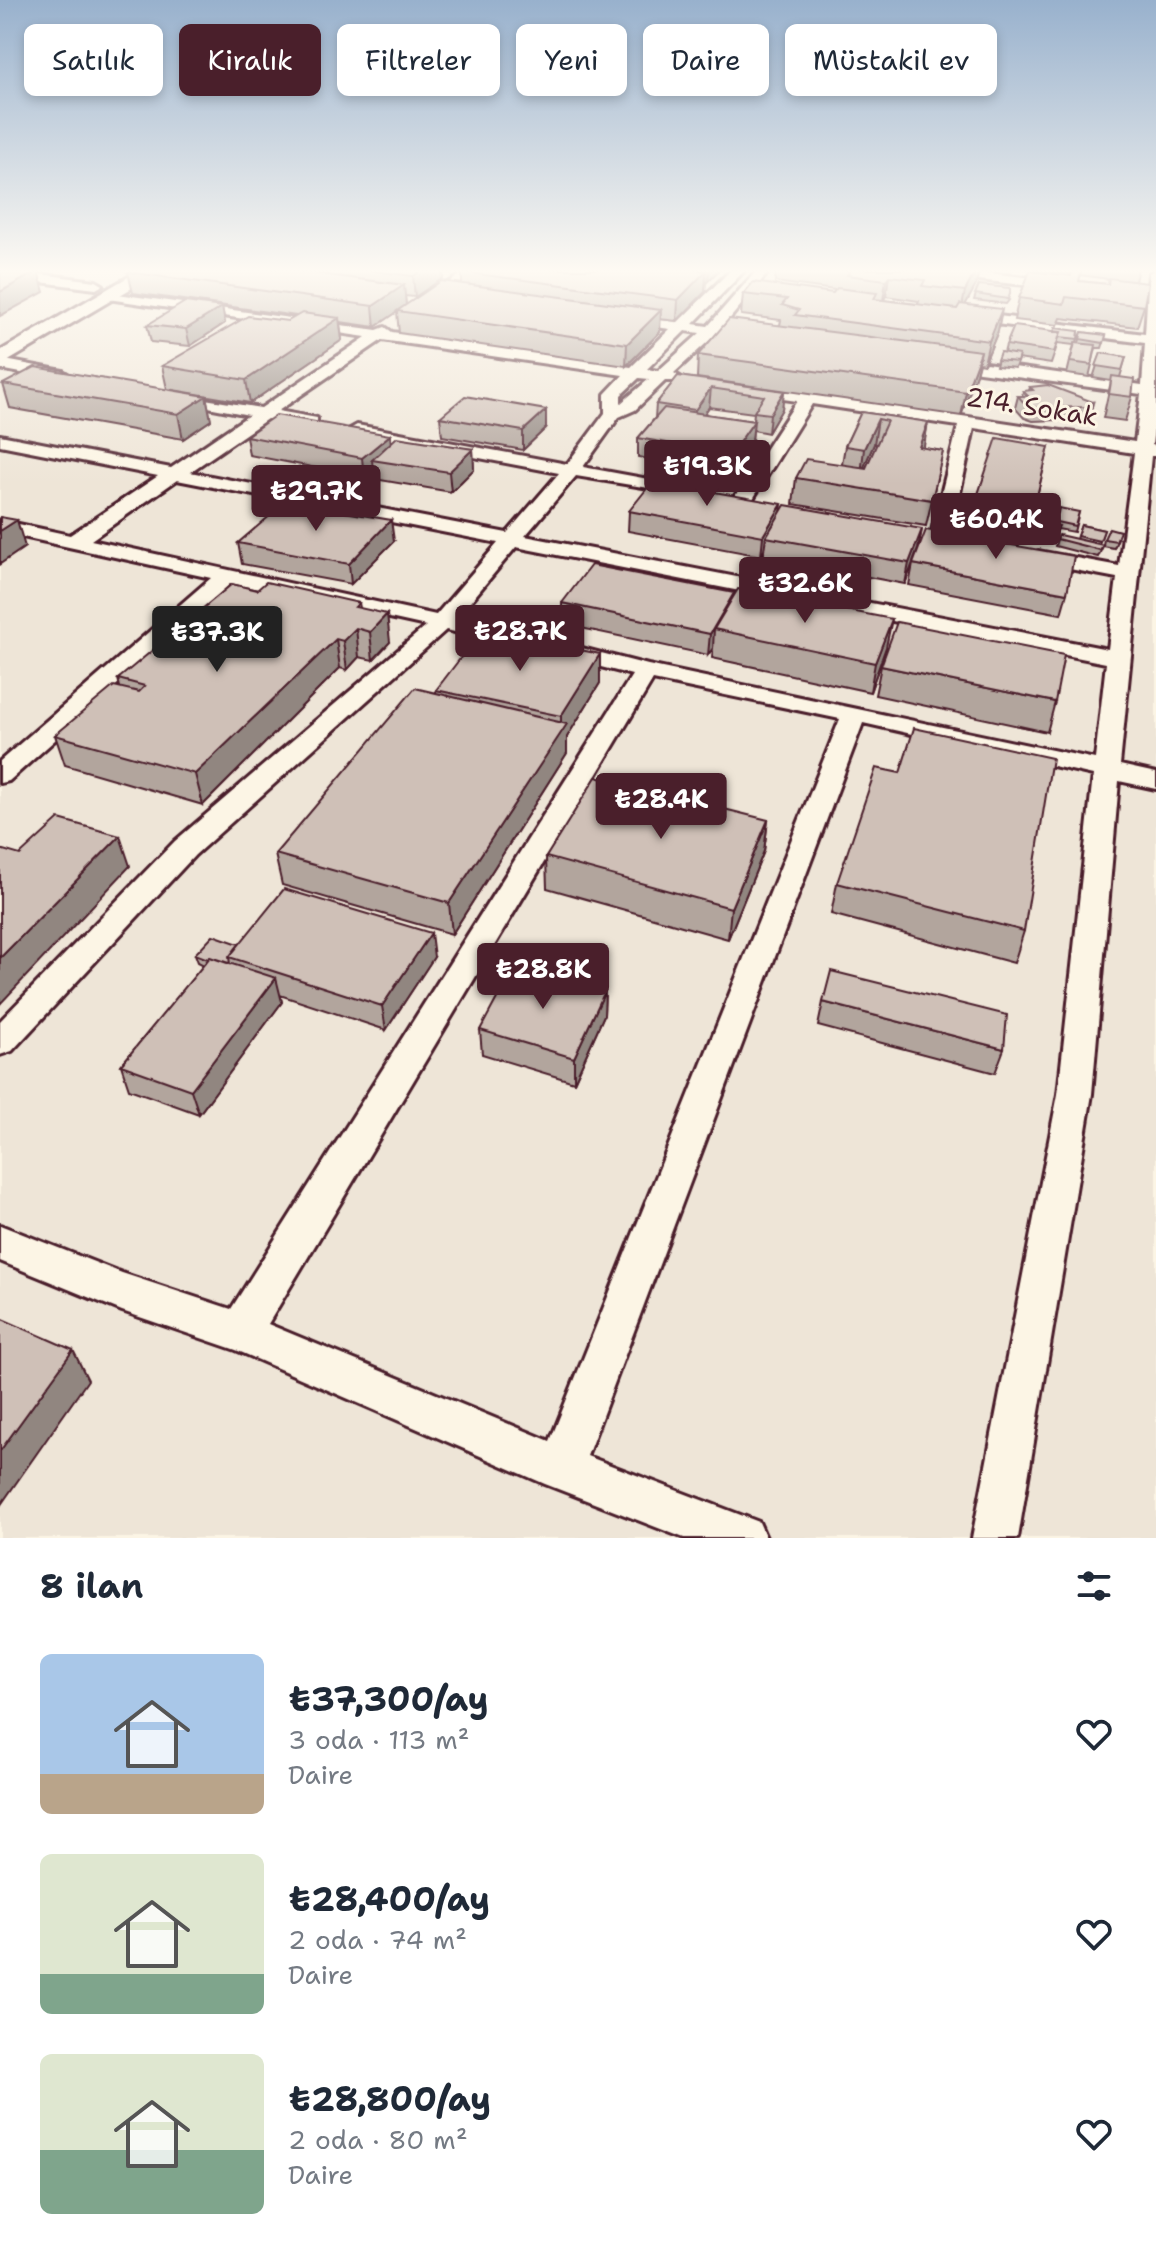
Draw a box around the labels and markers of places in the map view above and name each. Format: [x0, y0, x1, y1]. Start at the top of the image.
pin: ₺19.3K [642, 440, 772, 508]
pin: ₺29.7K [251, 465, 381, 533]
pin: ₺60.4K [931, 493, 1061, 561]
pin: ₺32.6K [740, 557, 870, 625]
pin: ₺28.7K [455, 605, 585, 673]
pin: ₺37.3K [152, 606, 282, 674]
pin: ₺28.4K [596, 773, 726, 841]
pin: ₺28.8K [478, 943, 608, 1011]

